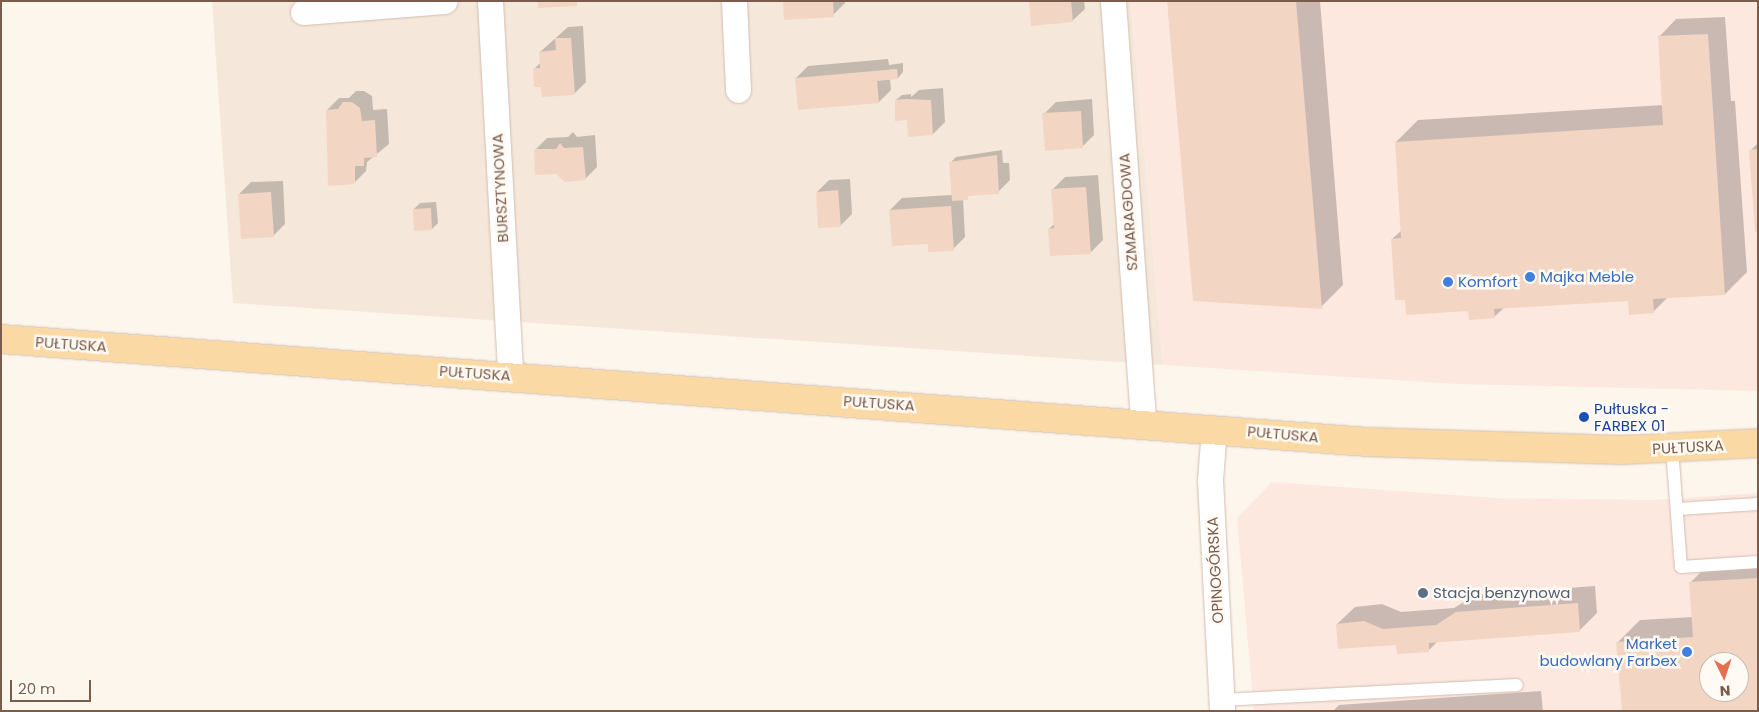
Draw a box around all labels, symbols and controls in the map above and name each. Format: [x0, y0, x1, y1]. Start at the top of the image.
street label: BURSZTYNOWA [488, 133, 512, 243]
street label: SZMARAGDOWA [1115, 153, 1141, 271]
place label: Majka Meble [1540, 268, 1634, 286]
marker: Majka Meble [1524, 271, 1536, 283]
place label: Komfort [1458, 273, 1518, 291]
marker: Komfort [1442, 276, 1454, 288]
street label: PUŁTUSKA [35, 333, 107, 355]
street label: PUŁTUSKA [439, 362, 511, 384]
street label: PUŁTUSKA [843, 392, 915, 414]
place label: Pułtuska - FARBEX 01 [1594, 399, 1669, 434]
marker: Pułtuska - FARBEX 01 [1578, 411, 1590, 423]
street label: PUŁTUSKA [1247, 422, 1319, 446]
street label: PUŁTUSKA [1652, 436, 1724, 458]
street label: OPINOGÓRSKA [1203, 516, 1227, 624]
place label: Stacja benzynowa [1433, 584, 1570, 602]
marker: Stacja benzynowa [1417, 587, 1429, 599]
place label: Market budowlany Farbex [1539, 634, 1677, 669]
marker: Market budowlany Farbex [1681, 646, 1693, 658]
north arrow [1699, 652, 1749, 702]
scale bar [12, 670, 94, 702]
text: 20 m [18, 678, 56, 699]
text: N [1719, 681, 1731, 701]

